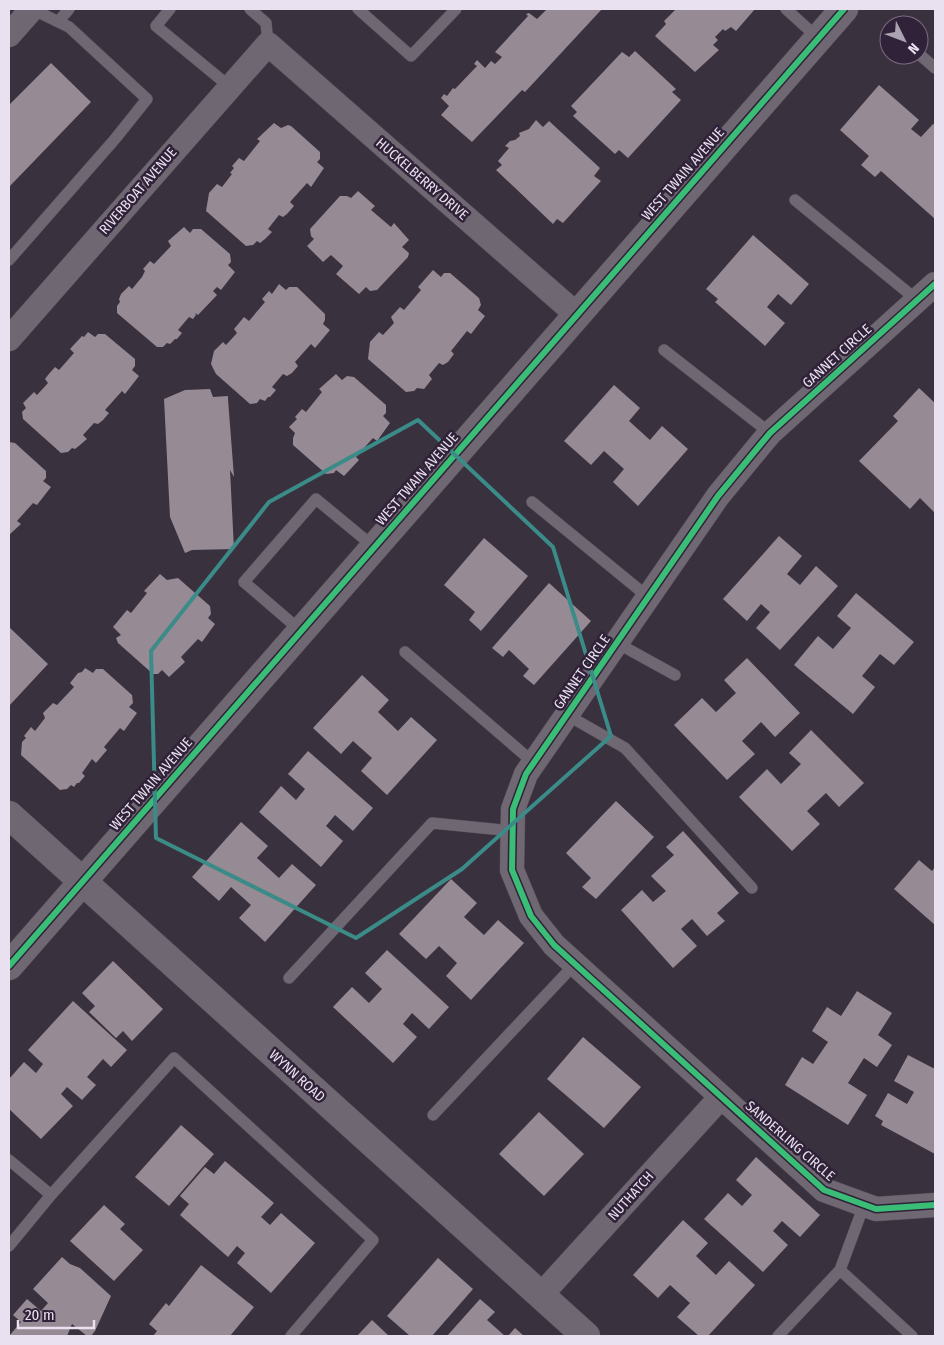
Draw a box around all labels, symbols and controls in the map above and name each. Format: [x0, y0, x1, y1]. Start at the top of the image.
north arrow [879, 15, 929, 65]
text: N [904, 40, 922, 57]
street label: WEST TWAIN AVENUE [638, 124, 728, 224]
street label: HUCKELBERRY DRIVE [372, 134, 472, 224]
street label: RIVERBOAT AVENUE [96, 144, 181, 238]
street label: GANNET CIRCLE [799, 320, 875, 391]
street label: WEST TWAIN AVENUE [372, 429, 462, 529]
street label: GANNET CIRCLE [550, 631, 614, 712]
street label: WEST TWAIN AVENUE [106, 734, 196, 834]
street label: WYNN ROAD [266, 1046, 328, 1106]
street label: SANDERLING CIRCLE [742, 1098, 839, 1185]
street label: NUTHATCH [605, 1168, 657, 1224]
scale bar [18, 1298, 94, 1330]
text: 20 m [25, 1306, 55, 1324]

